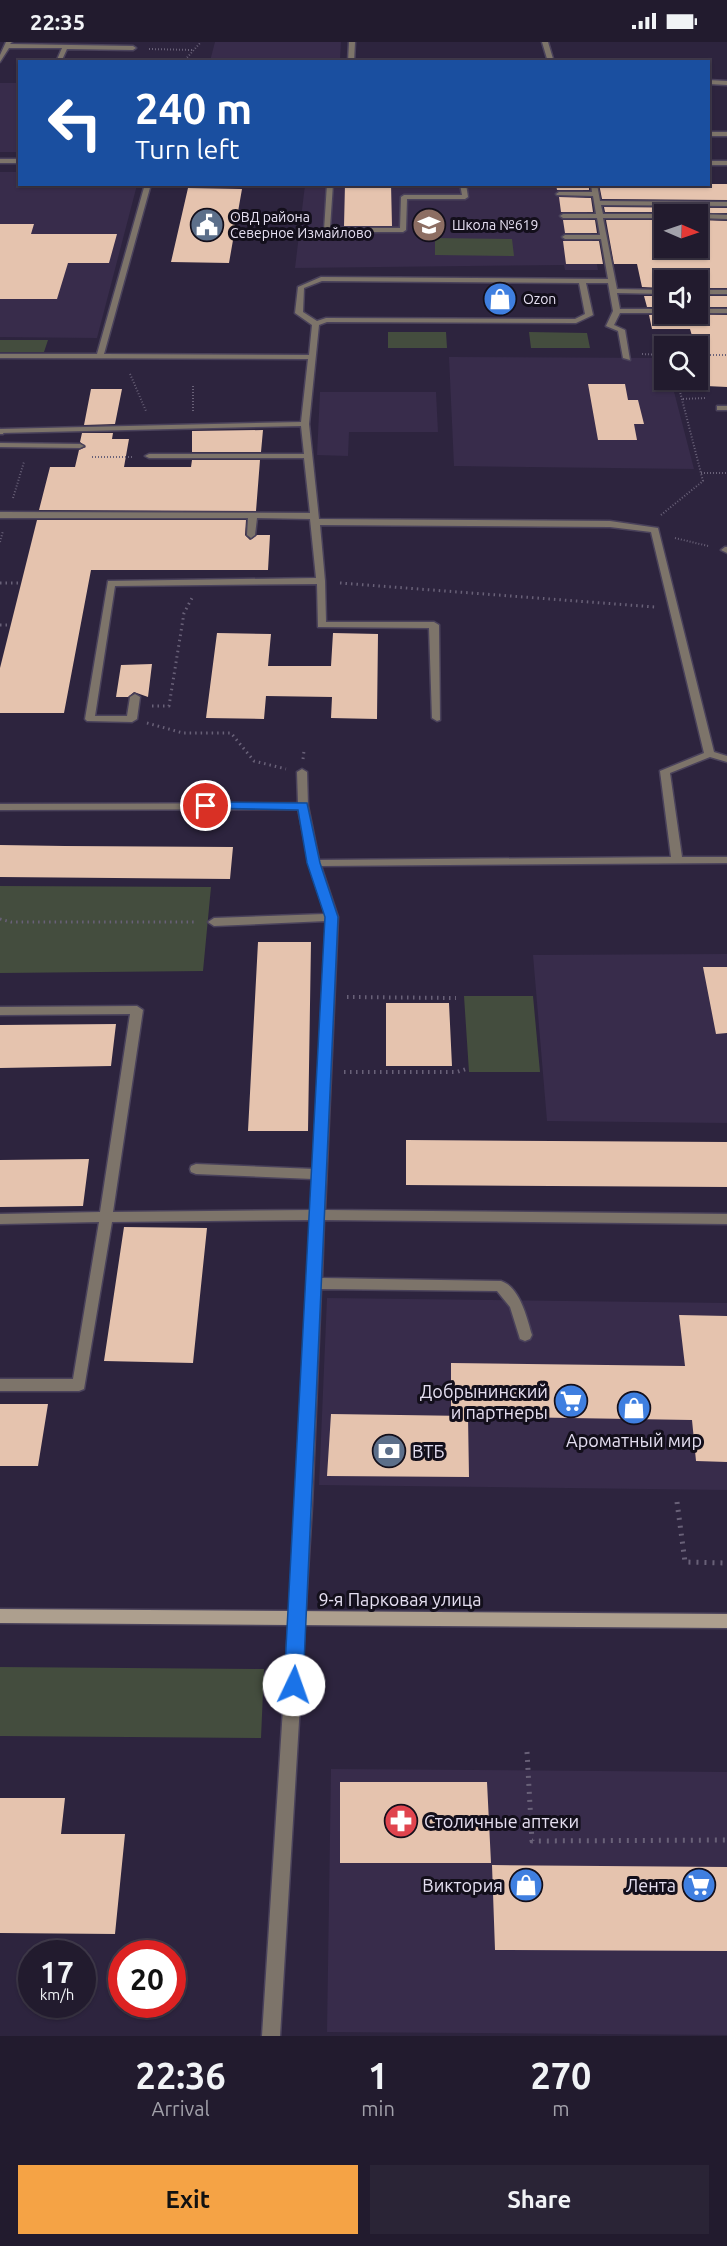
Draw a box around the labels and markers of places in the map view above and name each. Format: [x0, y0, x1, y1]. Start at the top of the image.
public building icon: ОВД района Северное Измайлово [189, 207, 225, 243]
school or university icon: Школа №619 [411, 207, 447, 243]
place label: ОВД района Северное Измайлово [230, 209, 372, 241]
place label: Школа №619 [452, 217, 538, 233]
shop icon: Ozon [482, 281, 518, 317]
place label: Ozon [523, 291, 556, 307]
pin [180, 780, 231, 831]
place label: Добрынинский и партнеры [420, 1381, 548, 1422]
supermarket icon: Добрынинский и партнеры [553, 1383, 589, 1419]
shop icon: Ароматный мир [616, 1390, 652, 1426]
place label: Ароматный мир [566, 1430, 702, 1450]
bank icon: ВТБ [371, 1433, 407, 1469]
place label: ВТБ [412, 1441, 445, 1461]
pharmacy icon: Столичные аптеки [383, 1803, 419, 1839]
place label: Столичные аптеки [424, 1811, 579, 1831]
shop icon: Виктория [508, 1867, 544, 1903]
supermarket icon: Лента [681, 1867, 717, 1903]
place label: Виктория [422, 1875, 503, 1895]
place label: Лента [626, 1875, 676, 1895]

